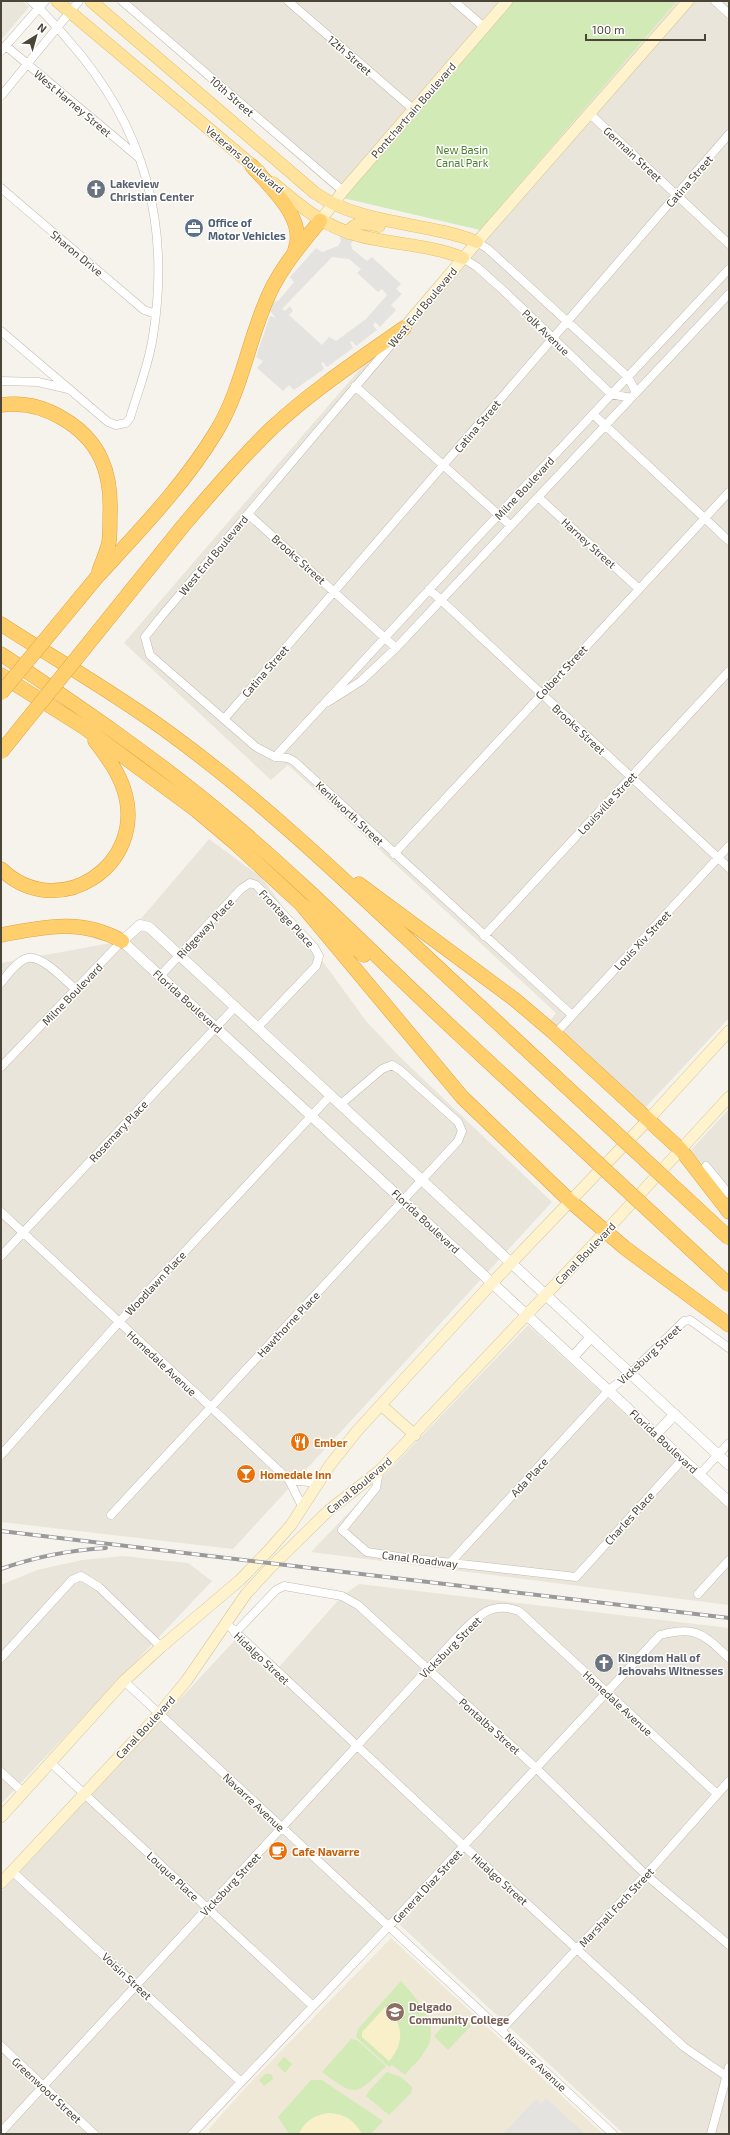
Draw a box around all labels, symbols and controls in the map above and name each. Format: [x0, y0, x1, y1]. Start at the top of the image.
north arrow [16, 16, 56, 56]
scale bar [586, 16, 705, 42]
text: N [35, 20, 49, 35]
text: 100 m [592, 22, 624, 36]
street label: 12th Street [325, 32, 375, 78]
street label: Pontchartrain Boulevard [368, 59, 458, 161]
street label: West Harney Street [32, 67, 114, 139]
street label: 10th Street [207, 73, 257, 119]
street label: Veterans Boulevard [203, 122, 287, 196]
street label: Germain Street [601, 124, 665, 184]
park label: New Basin Canal Park [436, 143, 489, 169]
street label: Catina Street [663, 152, 715, 210]
place label: Lakeview Christian Center [110, 177, 194, 203]
church icon: Lakeview Christian Center [85, 178, 107, 200]
place label: Office of Motor Vehicles [208, 216, 286, 242]
office icon: Office of Motor Vehicles [183, 217, 205, 239]
street label: Sharon Drive [48, 227, 106, 279]
street label: West End Boulevard [385, 264, 459, 350]
street label: Polk Avenue [520, 306, 572, 358]
street label: Catina Street [451, 397, 503, 455]
street label: Milne Boulevard [492, 454, 556, 522]
street label: West End Boulevard [176, 512, 250, 598]
street label: Harney Street [559, 515, 619, 571]
street label: Brooks Street [269, 531, 329, 587]
street label: Catina Street [239, 642, 291, 700]
street label: Colbert Street [533, 642, 589, 702]
street label: Brooks Street [550, 701, 608, 757]
street label: Louisville Street [575, 769, 639, 837]
street label: Kenilworth Street [313, 778, 387, 848]
street label: Frontage Place [257, 886, 317, 950]
street label: Ridgeway Place [174, 895, 236, 961]
street label: Louis Xiv Street [611, 907, 673, 973]
street label: Milne Boulevard [39, 960, 105, 1028]
street label: Florida Boulevard [151, 967, 225, 1035]
street label: Rosemary Place [86, 1097, 150, 1165]
street label: Florida Boulevard [389, 1186, 463, 1256]
street label: Canal Boulevard [552, 1219, 618, 1287]
street label: Woodlawn Place [122, 1248, 188, 1318]
street label: Hawthorne Place [254, 1288, 322, 1360]
street label: Vicksburg Street [615, 1321, 683, 1387]
street label: Homedale Avenue [125, 1328, 199, 1398]
street label: Florida Boulevard [627, 1406, 701, 1476]
restaurant icon: Ember [289, 1431, 311, 1453]
place label: Ember [314, 1436, 348, 1449]
street label: Canal Boulevard [324, 1454, 394, 1516]
street label: Ada Place [508, 1455, 550, 1499]
bar icon: Homedale Inn [235, 1463, 257, 1485]
place label: Homedale Inn [260, 1468, 331, 1481]
street label: Charles Place [602, 1489, 656, 1547]
street label: Canal Roadway [381, 1548, 459, 1570]
street label: Vicksburg Street [416, 1613, 484, 1681]
street label: Hidalgo Street [232, 1629, 292, 1687]
place label: Kingdom Hall of Jehovahs Witnesses [618, 1651, 723, 1677]
church icon: Kingdom Hall of Jehovahs Witnesses [593, 1652, 615, 1674]
street label: Homedale Avenue [581, 1668, 655, 1738]
street label: Canal Boulevard [113, 1693, 177, 1761]
street label: Pontalba Street [457, 1695, 523, 1757]
street label: Navarre Avenue [221, 1770, 287, 1834]
cafe icon: Cafe Navarre [267, 1840, 289, 1862]
place label: Cafe Navarre [292, 1845, 360, 1858]
street label: General Diaz Street [390, 1847, 464, 1925]
street label: Louque Place [144, 1849, 202, 1903]
street label: Vicksburg Street [197, 1850, 263, 1918]
street label: Hidalgo Street [469, 1850, 531, 1908]
street label: Marshall Foch Street [576, 1865, 656, 1949]
street label: Voisin Street [100, 1950, 154, 2002]
place label: Delgado Community College [409, 2000, 509, 2027]
school or university icon: Delgado Community College [384, 2001, 406, 2023]
street label: Navarre Avenue [503, 2030, 569, 2094]
street label: Greenwood Street [10, 2054, 84, 2126]

